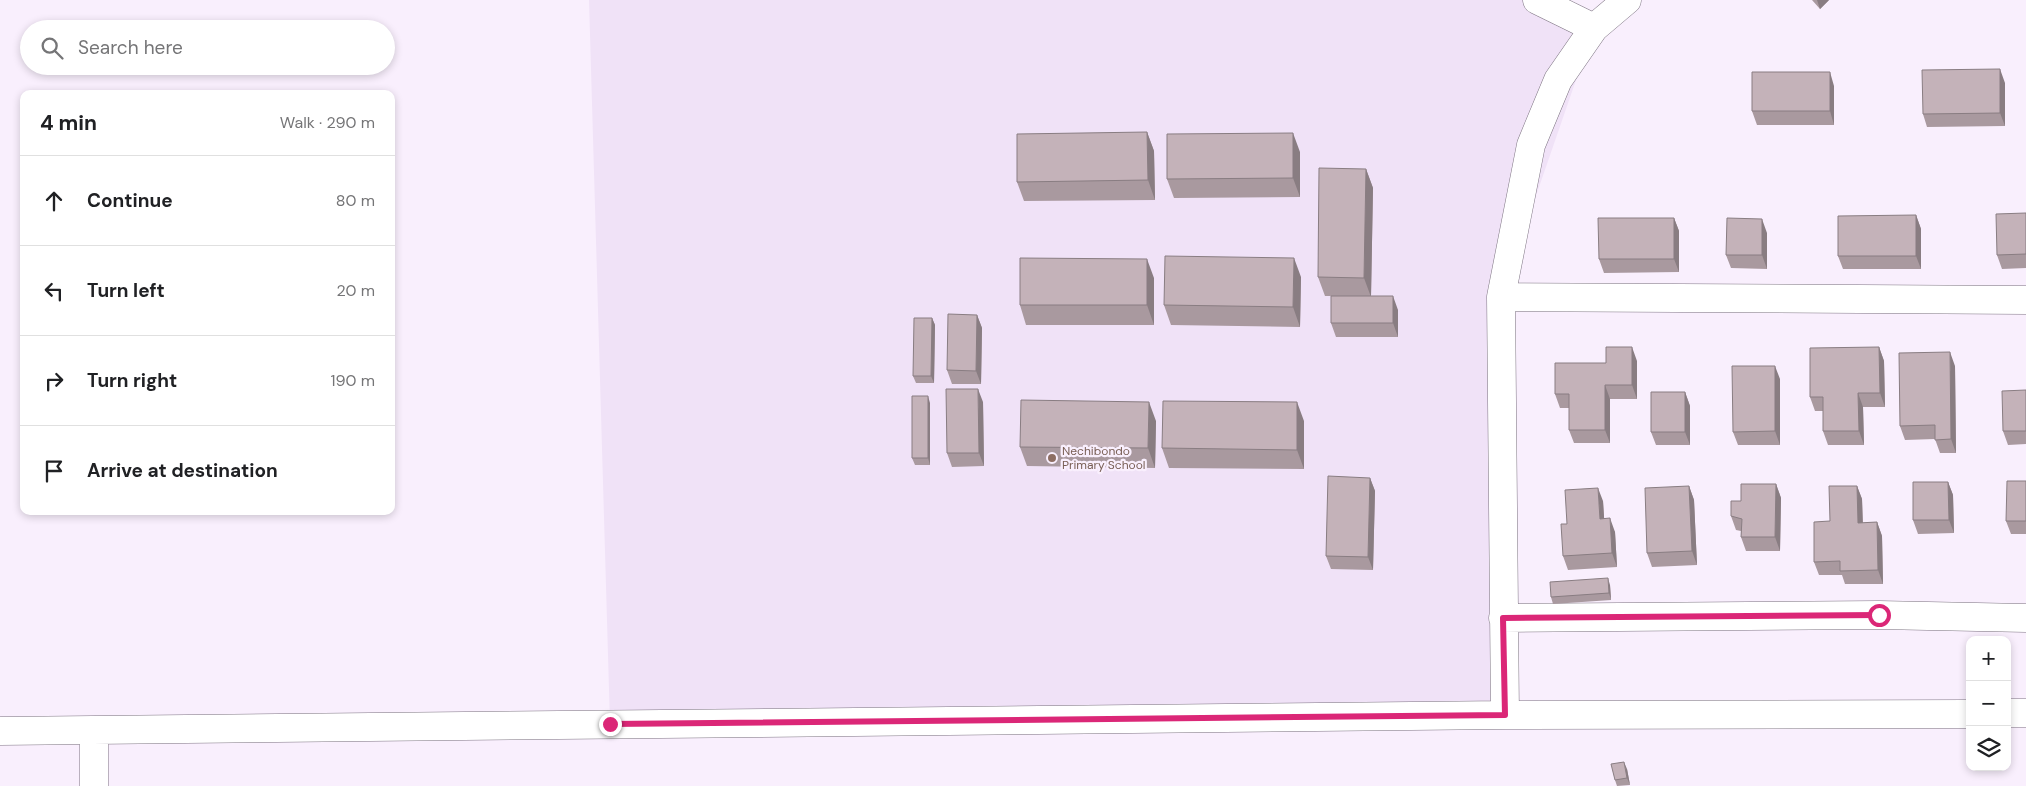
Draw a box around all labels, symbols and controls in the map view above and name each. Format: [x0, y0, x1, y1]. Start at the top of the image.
search box [20, 20, 395, 75]
icon: search [38, 34, 66, 62]
text: Search here [78, 35, 183, 60]
text: 4 min [40, 109, 97, 137]
text: Walk · 290 m [280, 112, 375, 133]
icon: ahead [40, 187, 68, 215]
text: Continue [87, 188, 173, 213]
text: 80 m [336, 190, 375, 211]
icon: left [40, 277, 68, 305]
text: Turn left [87, 278, 165, 303]
text: 20 m [336, 280, 375, 301]
icon: right [40, 367, 68, 395]
text: Turn right [87, 368, 177, 393]
text: 190 m [331, 370, 375, 391]
place label: Nechibondo Primary School [1062, 443, 1145, 473]
marker: Nechibondo Primary School [1046, 452, 1058, 464]
icon: arrive [40, 457, 68, 485]
text: Arrive at destination [87, 458, 278, 483]
route start [1868, 604, 1891, 627]
map controls [1966, 636, 2011, 771]
button: + [1966, 636, 2011, 681]
button: − [1966, 681, 2011, 726]
route end [599, 713, 622, 736]
button: layers [1966, 726, 2011, 771]

